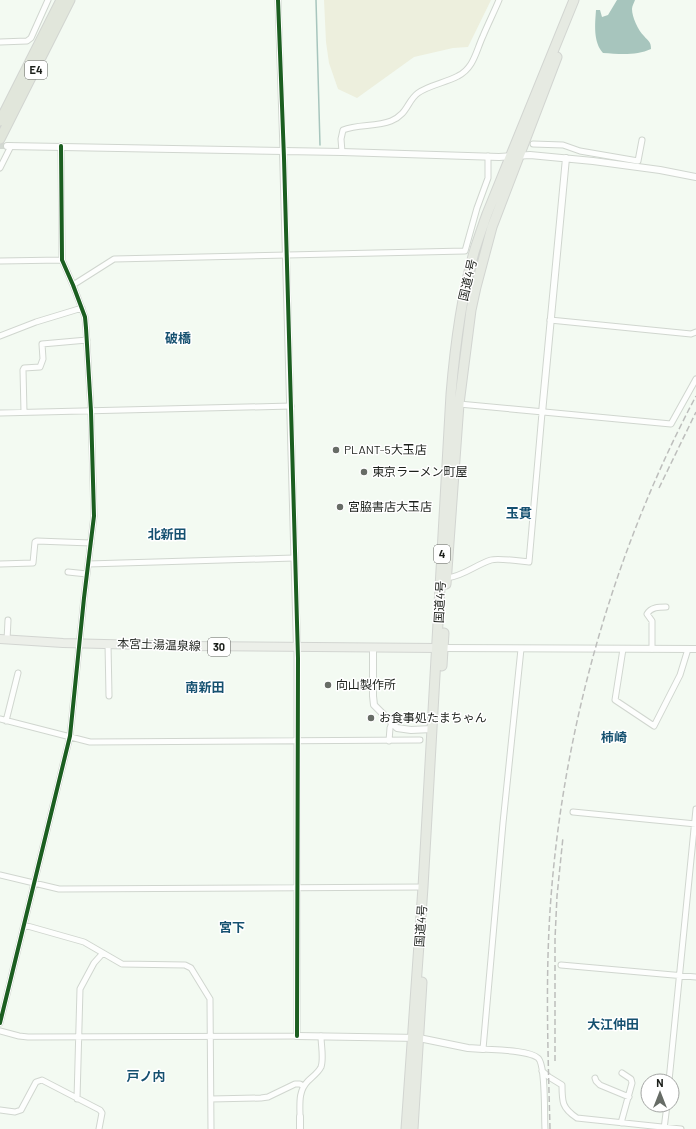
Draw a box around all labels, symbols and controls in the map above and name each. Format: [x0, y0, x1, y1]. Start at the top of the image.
road number: E4 [25, 61, 47, 79]
street label: 国道4号 [455, 257, 479, 302]
district label: 破橋 [165, 330, 191, 346]
place label: PLANT-5大玉店 [344, 442, 427, 456]
marker: PLANT-5大玉店 [331, 445, 341, 455]
place label: 東京ラーメン町屋 [372, 464, 468, 478]
marker: 東京ラーメン町屋 [359, 467, 369, 477]
place label: 宮脇書店大玉店 [348, 499, 432, 513]
marker: 宮脇書店大玉店 [335, 502, 345, 512]
district label: 玉貫 [506, 505, 532, 521]
district label: 北新田 [147, 526, 187, 542]
road number: 4 [434, 545, 450, 563]
street label: 国道4号 [431, 580, 447, 624]
street label: 本宮土湯温泉線 [117, 636, 201, 652]
road number: 30 [208, 638, 230, 656]
place label: 向山製作所 [336, 677, 396, 691]
district label: 南新田 [185, 679, 225, 695]
marker: 向山製作所 [323, 680, 333, 690]
place label: お食事処たまちゃん [379, 710, 487, 724]
marker: お食事処たまちゃん [366, 713, 376, 723]
district label: 柿崎 [601, 729, 627, 745]
street label: 国道4号 [412, 904, 428, 948]
district label: 宮下 [219, 919, 245, 935]
district label: 大江仲田 [587, 1016, 639, 1032]
district label: 戸ノ内 [126, 1068, 166, 1084]
north arrow [640, 1073, 680, 1113]
text: N [656, 1076, 664, 1089]

